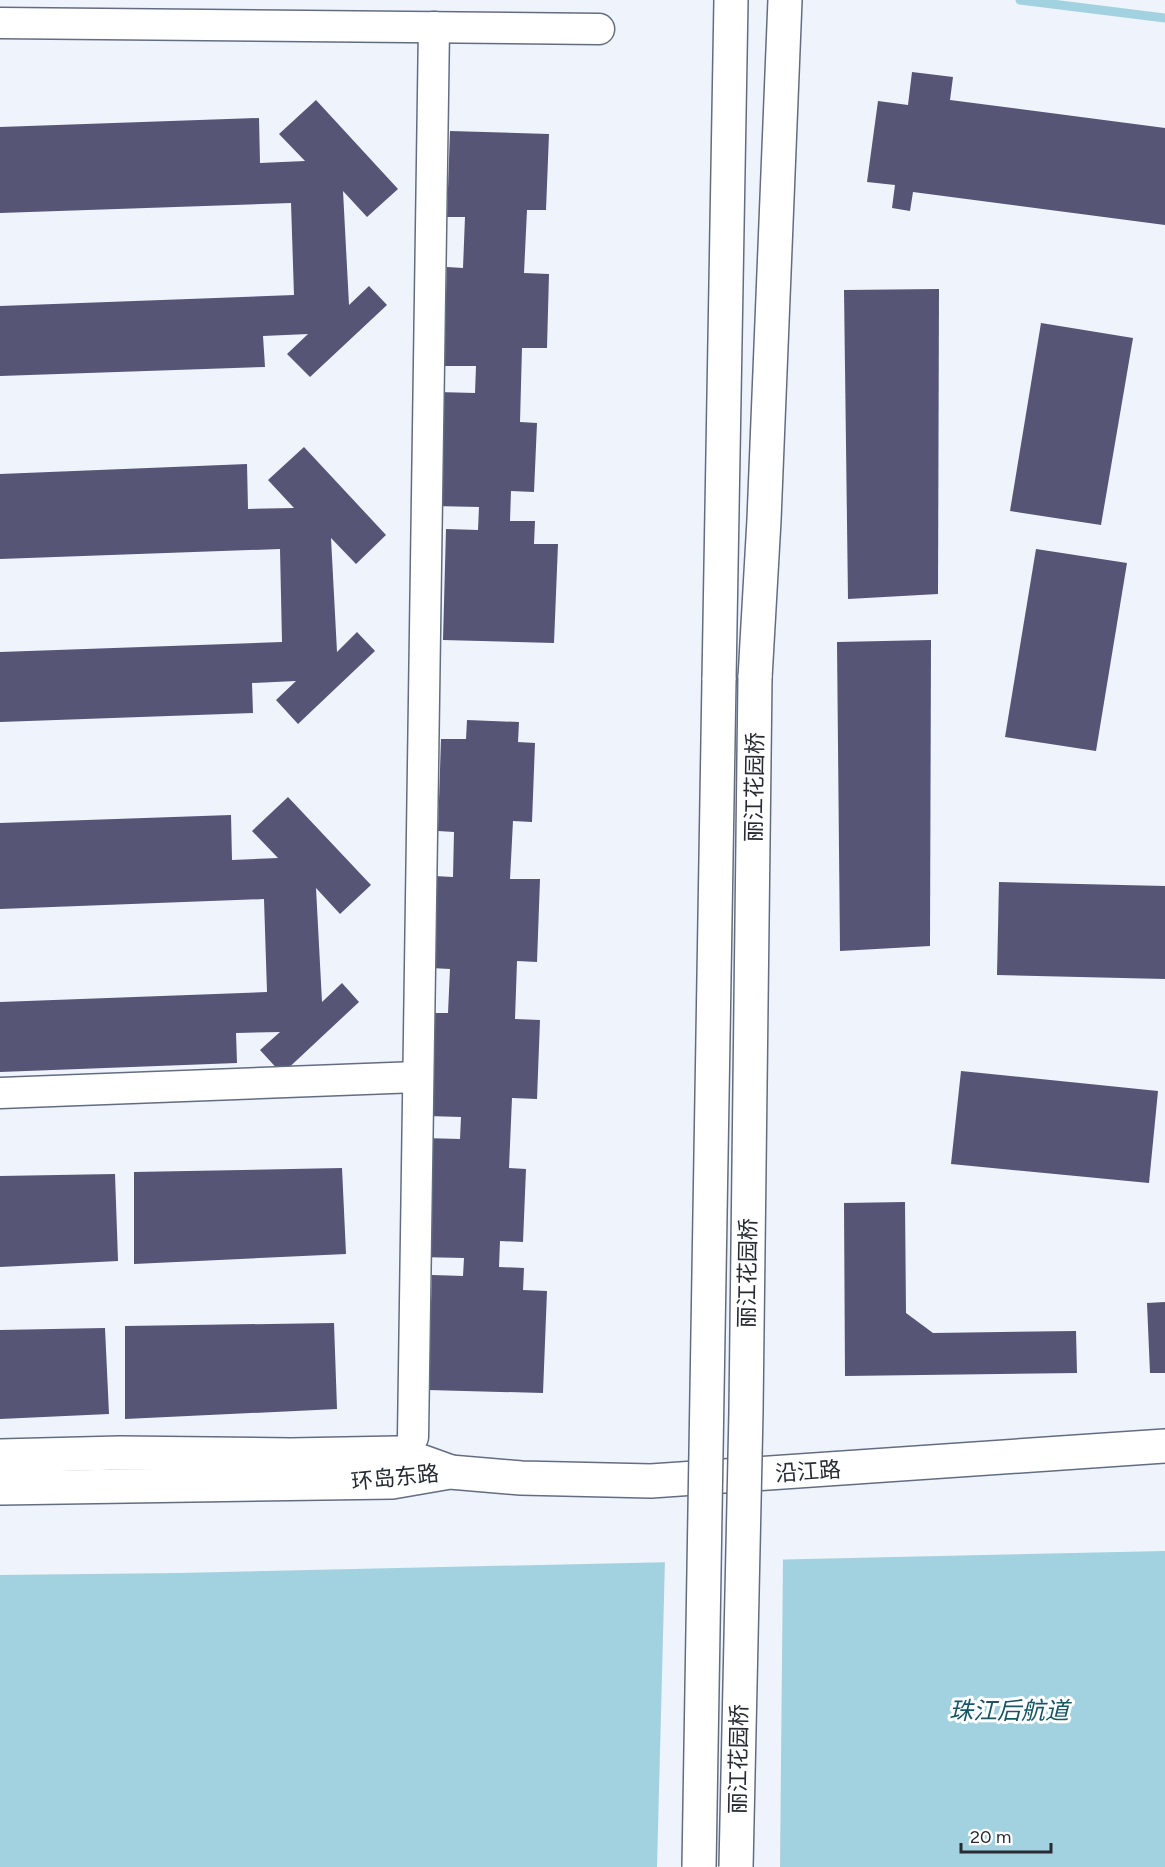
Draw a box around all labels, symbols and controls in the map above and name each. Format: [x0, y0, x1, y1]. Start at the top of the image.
street label: 丽江花园桥 [740, 732, 769, 842]
street label: 丽江花园桥 [733, 1218, 762, 1328]
street label: 沿江路 [774, 1456, 842, 1487]
street label: 环岛东路 [350, 1459, 440, 1496]
water label: 珠江后航道 [949, 1696, 1072, 1725]
street label: 丽江花园桥 [724, 1704, 753, 1814]
scale bar [961, 1816, 1051, 1854]
text: 20 m [970, 1826, 1011, 1848]

